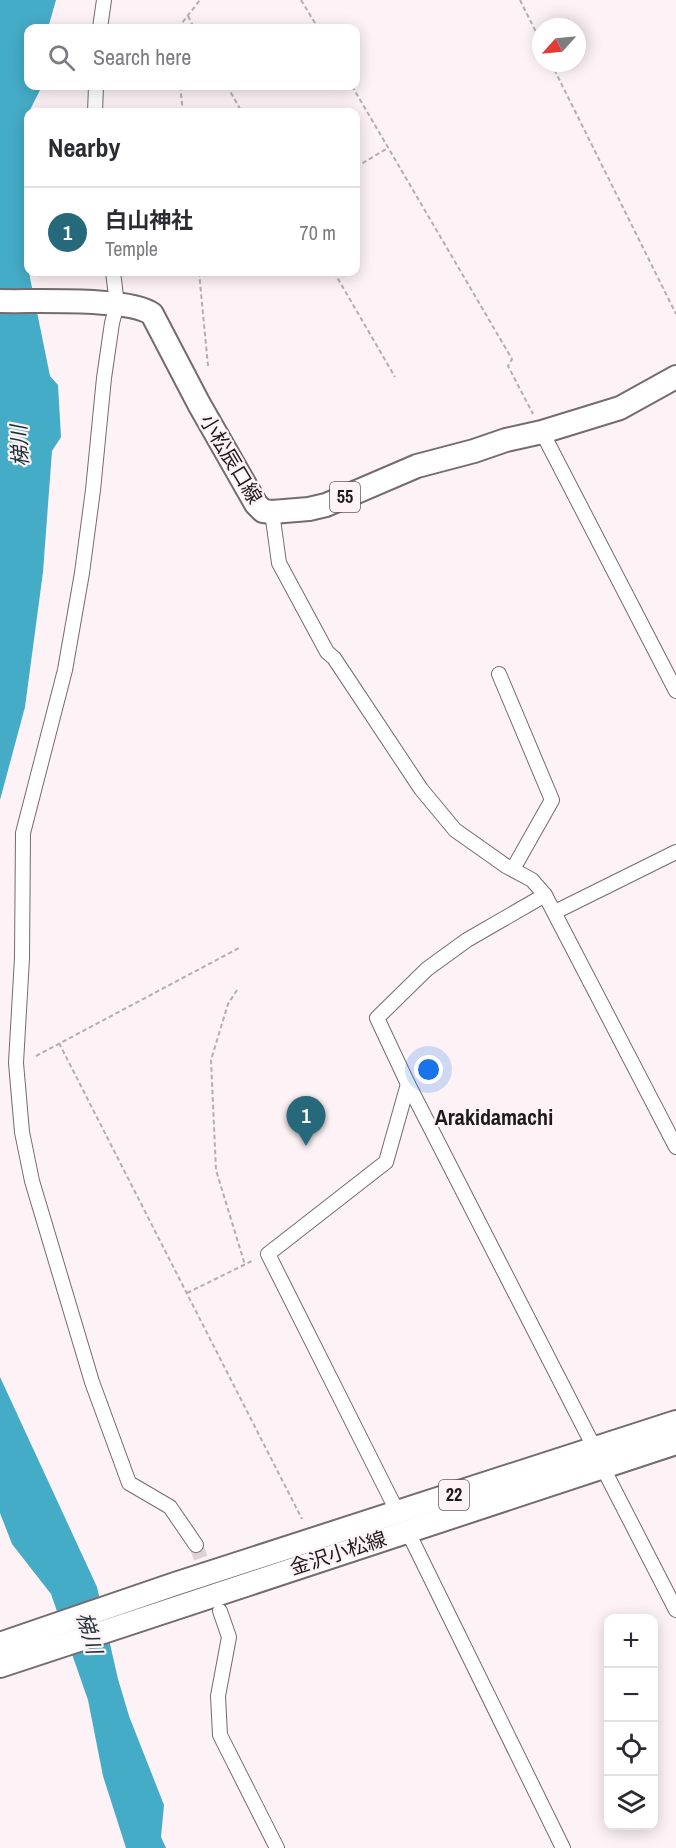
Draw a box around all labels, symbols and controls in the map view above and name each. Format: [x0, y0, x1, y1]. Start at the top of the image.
north arrow [532, 18, 586, 72]
search box [24, 24, 360, 90]
icon: search [45, 41, 78, 74]
text: Search here [93, 42, 191, 72]
text: Nearby [48, 130, 120, 165]
text: 白山神社 [105, 205, 193, 235]
text: 1 [63, 219, 72, 246]
text: 70 m [300, 219, 336, 246]
text: Temple [105, 235, 158, 262]
street label: 小松辰口線 [194, 409, 269, 509]
water label: 梯川 [4, 422, 35, 468]
road number: 55 [330, 482, 360, 512]
your location [414, 1055, 443, 1084]
pin: 1 [286, 1096, 326, 1146]
district label: Arakidamachi [435, 1102, 553, 1132]
road number: 22 [439, 1480, 469, 1510]
street label: 金沢小松線 [286, 1524, 390, 1581]
water label: 梯川 [70, 1609, 110, 1659]
map controls [604, 1614, 658, 1830]
button: + [604, 1614, 658, 1668]
button: − [604, 1668, 658, 1722]
button: locate [604, 1722, 658, 1776]
button: layers [604, 1776, 658, 1830]

